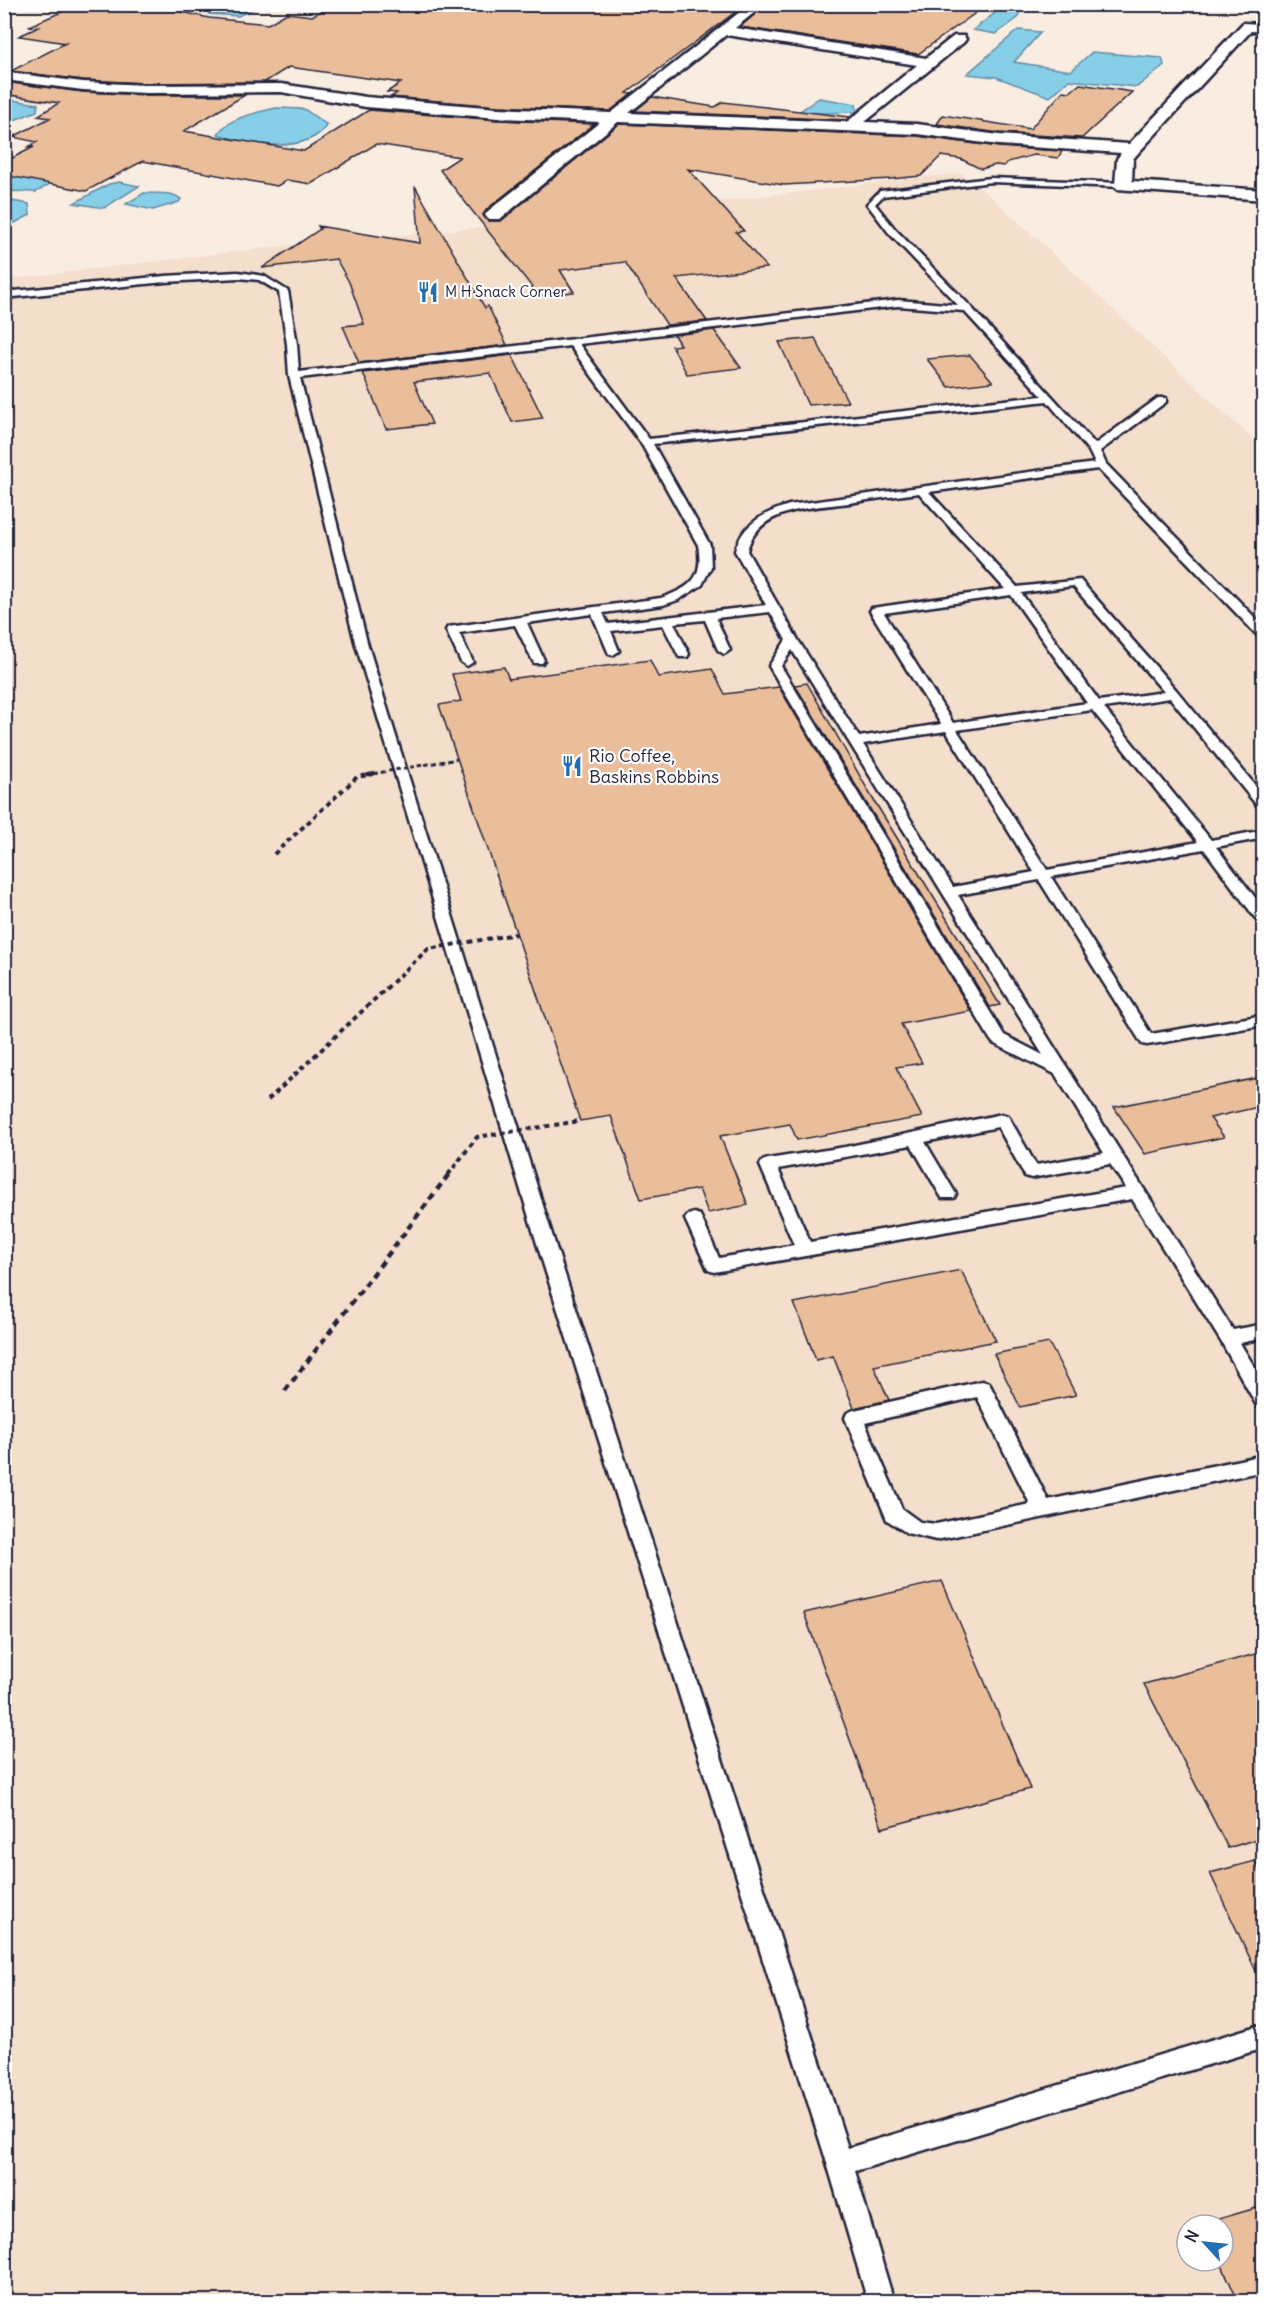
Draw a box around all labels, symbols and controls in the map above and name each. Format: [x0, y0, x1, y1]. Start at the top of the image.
restaurant icon: M H Snack Corner [416, 280, 440, 304]
place label: M H Snack Corner [445, 282, 567, 301]
place label: Rio Coffee, Baskins Robbins [589, 744, 719, 788]
restaurant icon: Rio Coffee, Baskins Robbins [560, 754, 584, 778]
north arrow [1175, 2213, 1235, 2273]
text: N [1180, 2227, 1203, 2246]

